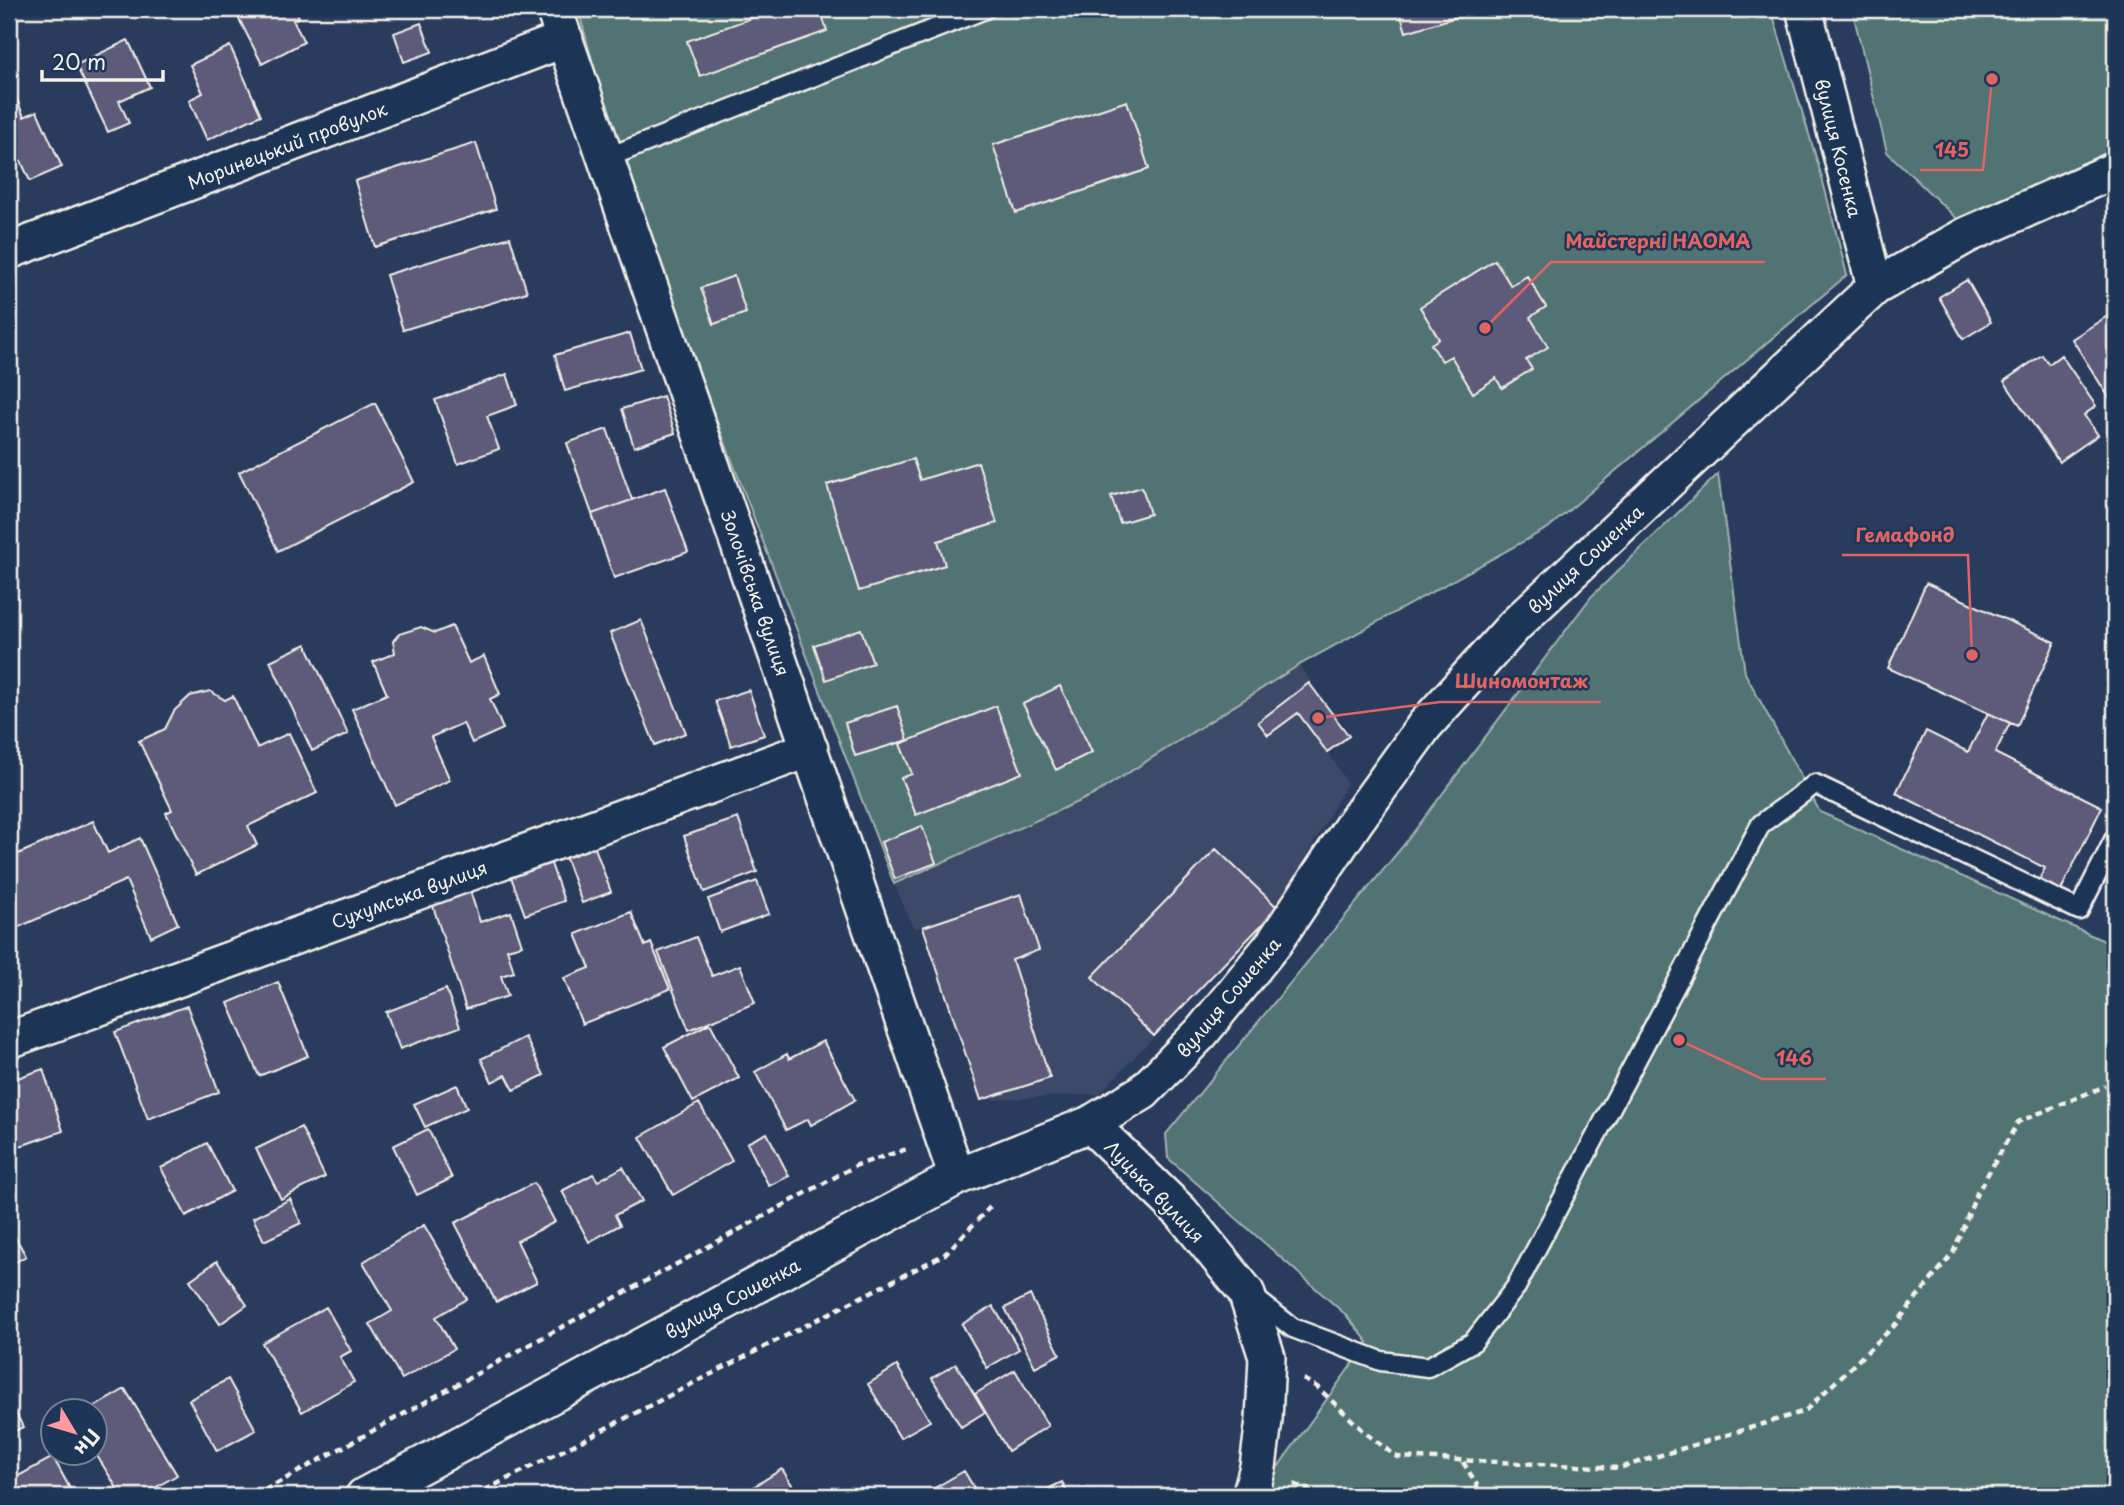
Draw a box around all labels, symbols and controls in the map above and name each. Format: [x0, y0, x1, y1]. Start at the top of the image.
scale bar [42, 38, 163, 82]
text: 20 m [52, 45, 106, 77]
street label: вулиця Косенка [1809, 76, 1869, 221]
street label: Моринецький провулок [183, 94, 391, 196]
callout: 145 [1920, 130, 1983, 170]
text: 145 [1935, 135, 1969, 163]
callout: Майстерні НАОМА [1551, 222, 1765, 262]
text: Майстерні НАОМА [1565, 226, 1751, 254]
street label: вулиця Сошенка [1521, 498, 1650, 620]
street label: Золочівська вулиця [715, 506, 797, 680]
callout: Гемафонд [1842, 515, 1968, 555]
text: Гемафонд [1856, 520, 1954, 548]
callout: Шиномонтаж [1440, 662, 1601, 702]
text: Шиномонтаж [1454, 666, 1588, 694]
street label: Сухумська вулиця [327, 853, 491, 935]
street label: вулиця Сошенка [1170, 930, 1287, 1063]
callout: 146 [1762, 1039, 1826, 1079]
text: 146 [1776, 1043, 1812, 1071]
street label: Луцька вулиця [1099, 1134, 1211, 1248]
street label: вулиця Сошенка [660, 1251, 805, 1345]
north arrow [38, 1396, 108, 1466]
text: Пн [69, 1424, 108, 1463]

